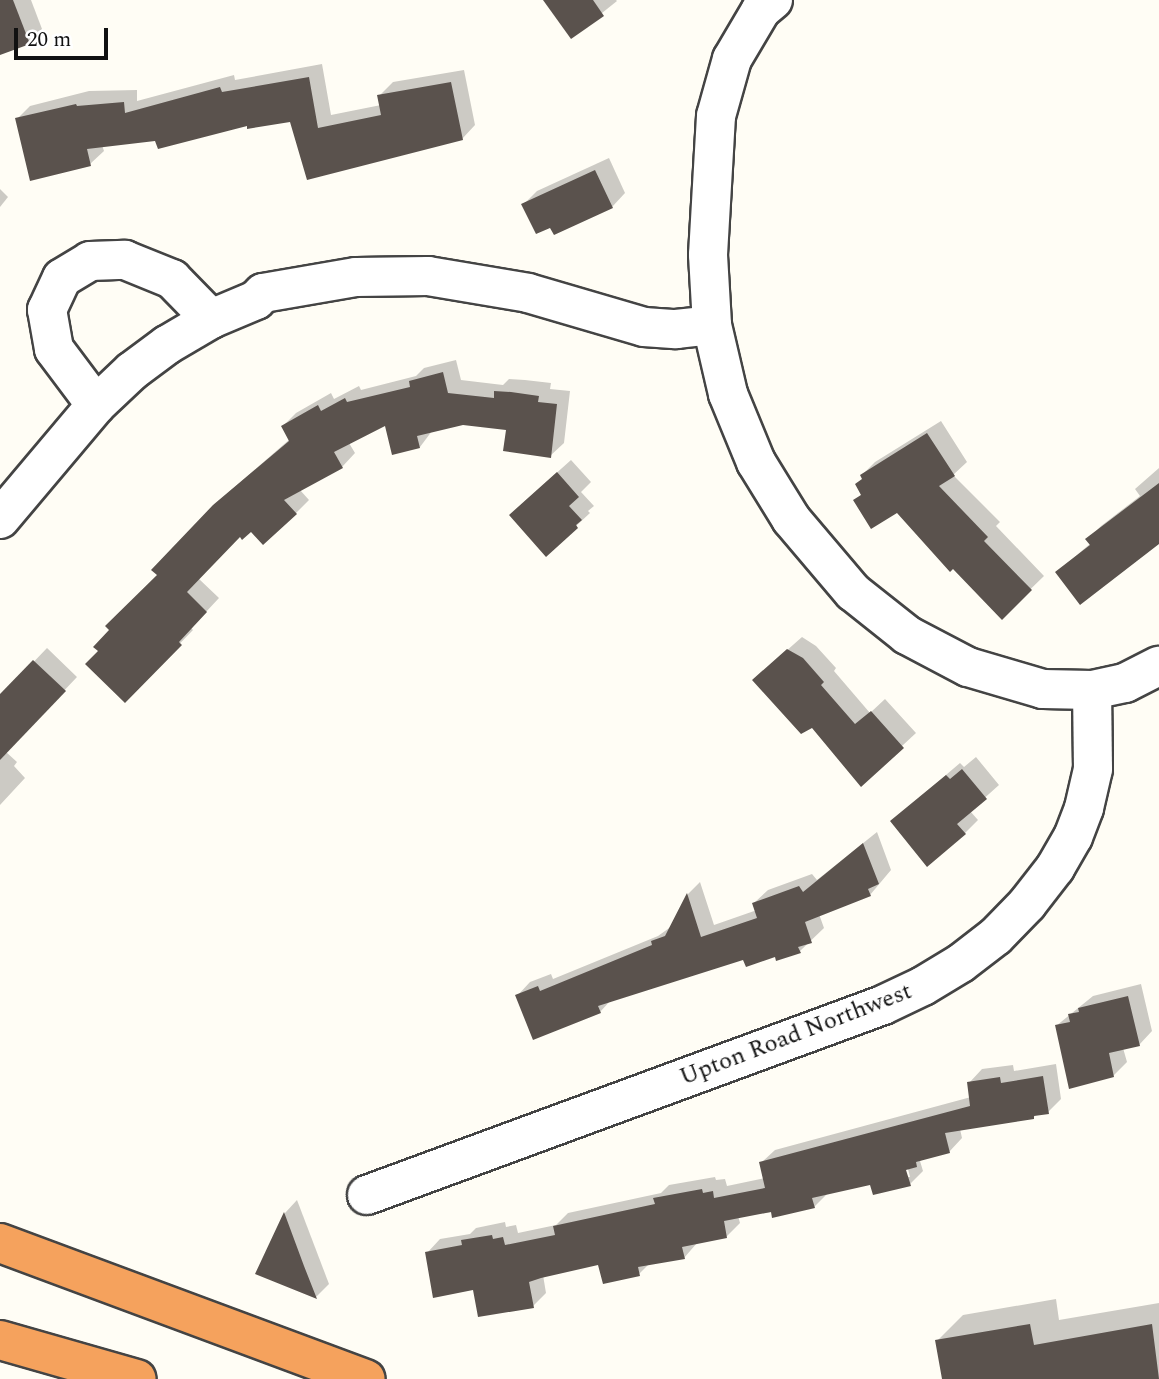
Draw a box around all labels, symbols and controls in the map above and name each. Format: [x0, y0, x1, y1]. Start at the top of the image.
scale bar [18, 14, 112, 58]
text: 20 m [27, 24, 71, 56]
street label: Upton Road Northwest [676, 977, 916, 1093]

